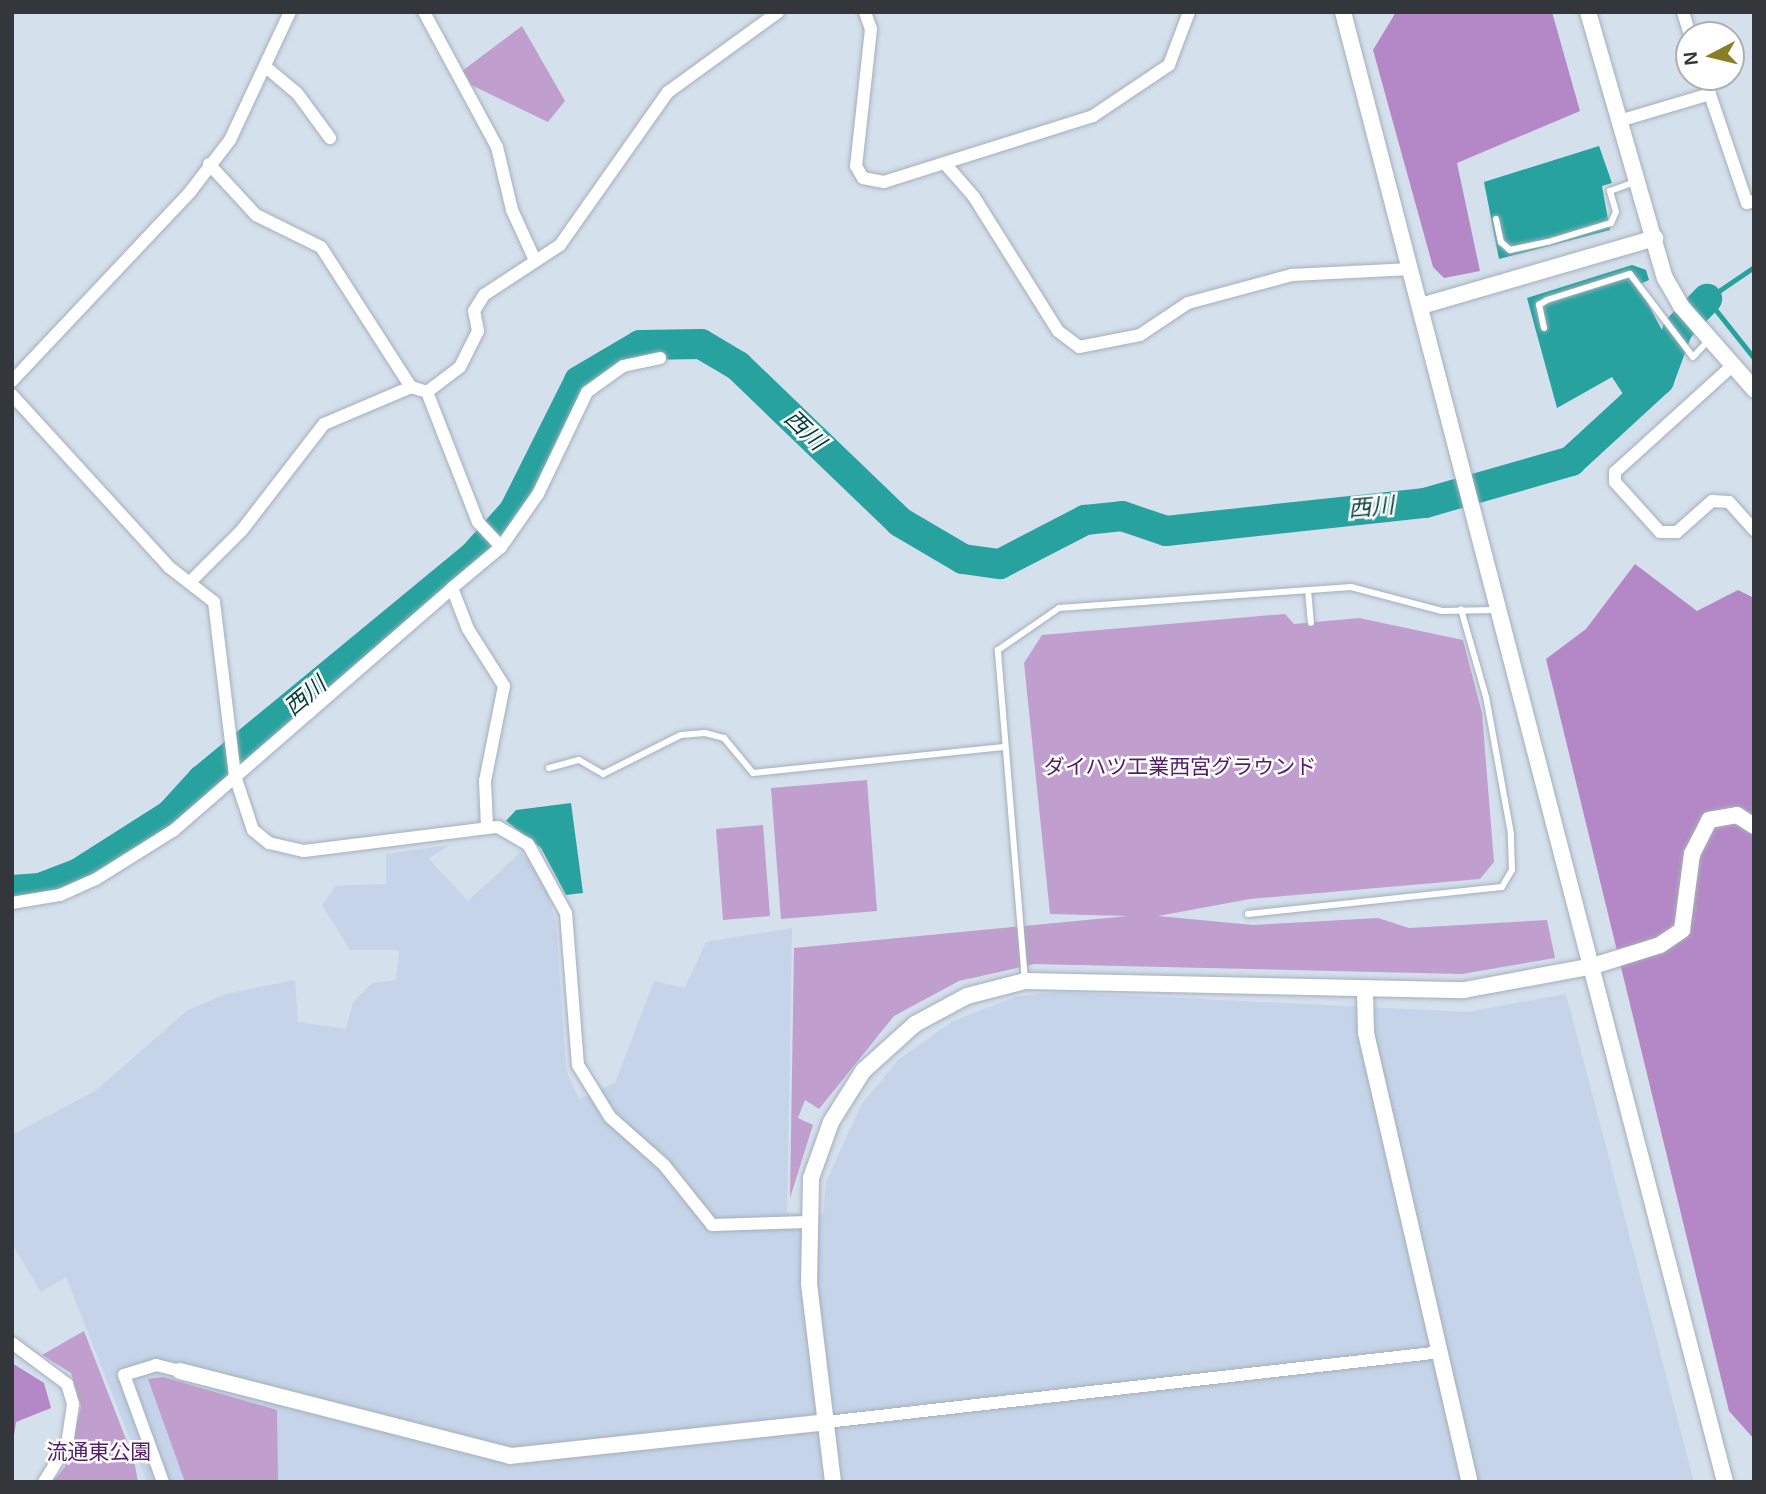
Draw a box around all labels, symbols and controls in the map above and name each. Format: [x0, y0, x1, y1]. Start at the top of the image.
north arrow [1675, 21, 1745, 91]
text: N [1679, 50, 1702, 66]
water label: 西川 [779, 404, 831, 456]
water label: 西川 [1347, 491, 1395, 523]
water label: 西川 [279, 671, 331, 721]
park label: ダイハツ工業西宮グラウンド [1044, 754, 1316, 780]
park label: 流通東公園 [47, 1439, 151, 1465]

